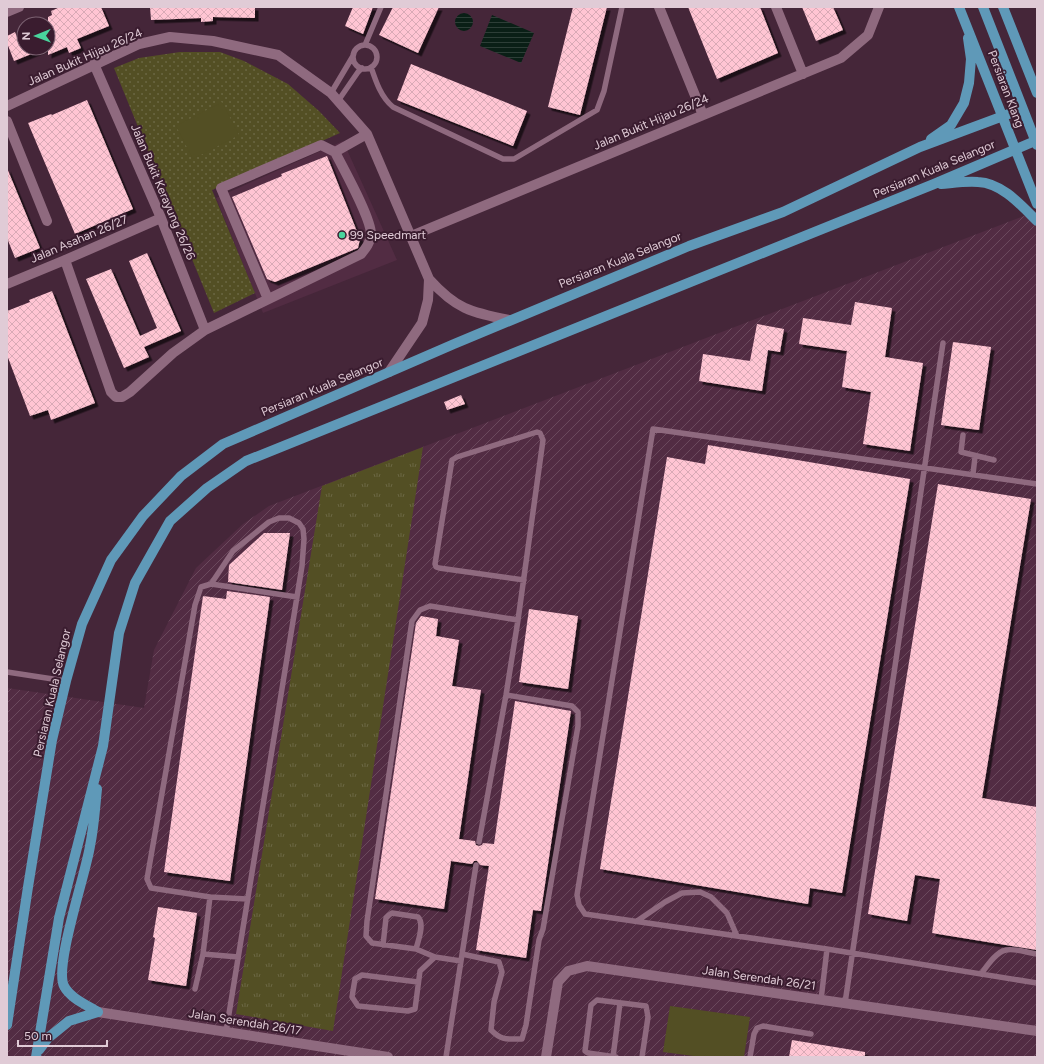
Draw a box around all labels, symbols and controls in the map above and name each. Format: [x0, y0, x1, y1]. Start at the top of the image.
north arrow [16, 16, 56, 56]
street label: Jalan Bukit Hijau 26/24 [26, 25, 145, 89]
text: N [20, 32, 33, 41]
street label: Persiaran Klang [985, 48, 1027, 130]
street label: Jalan Bukit Hijau 26/24 [591, 91, 711, 153]
street label: Jalan Bukit Kerayung 26/26 [128, 122, 198, 262]
street label: Persiaran Kuala Selangor [871, 137, 997, 201]
street label: Jalan Asahan 26/27 [28, 212, 130, 266]
place label: 99 Speedmart [350, 228, 427, 242]
street label: Persiaran Kuala Selangor [557, 229, 683, 291]
marker: 99 Speedmart [337, 230, 347, 240]
street label: Persiaran Kuala Selangor [259, 355, 385, 419]
street label: Persiaran Kuala Selangor [30, 628, 74, 758]
street label: Jalan Serendah 26/21 [701, 963, 817, 993]
street label: Jalan Serendah 26/17 [187, 1006, 303, 1038]
scale bar [18, 1022, 107, 1048]
text: 50 m [24, 1029, 52, 1043]

